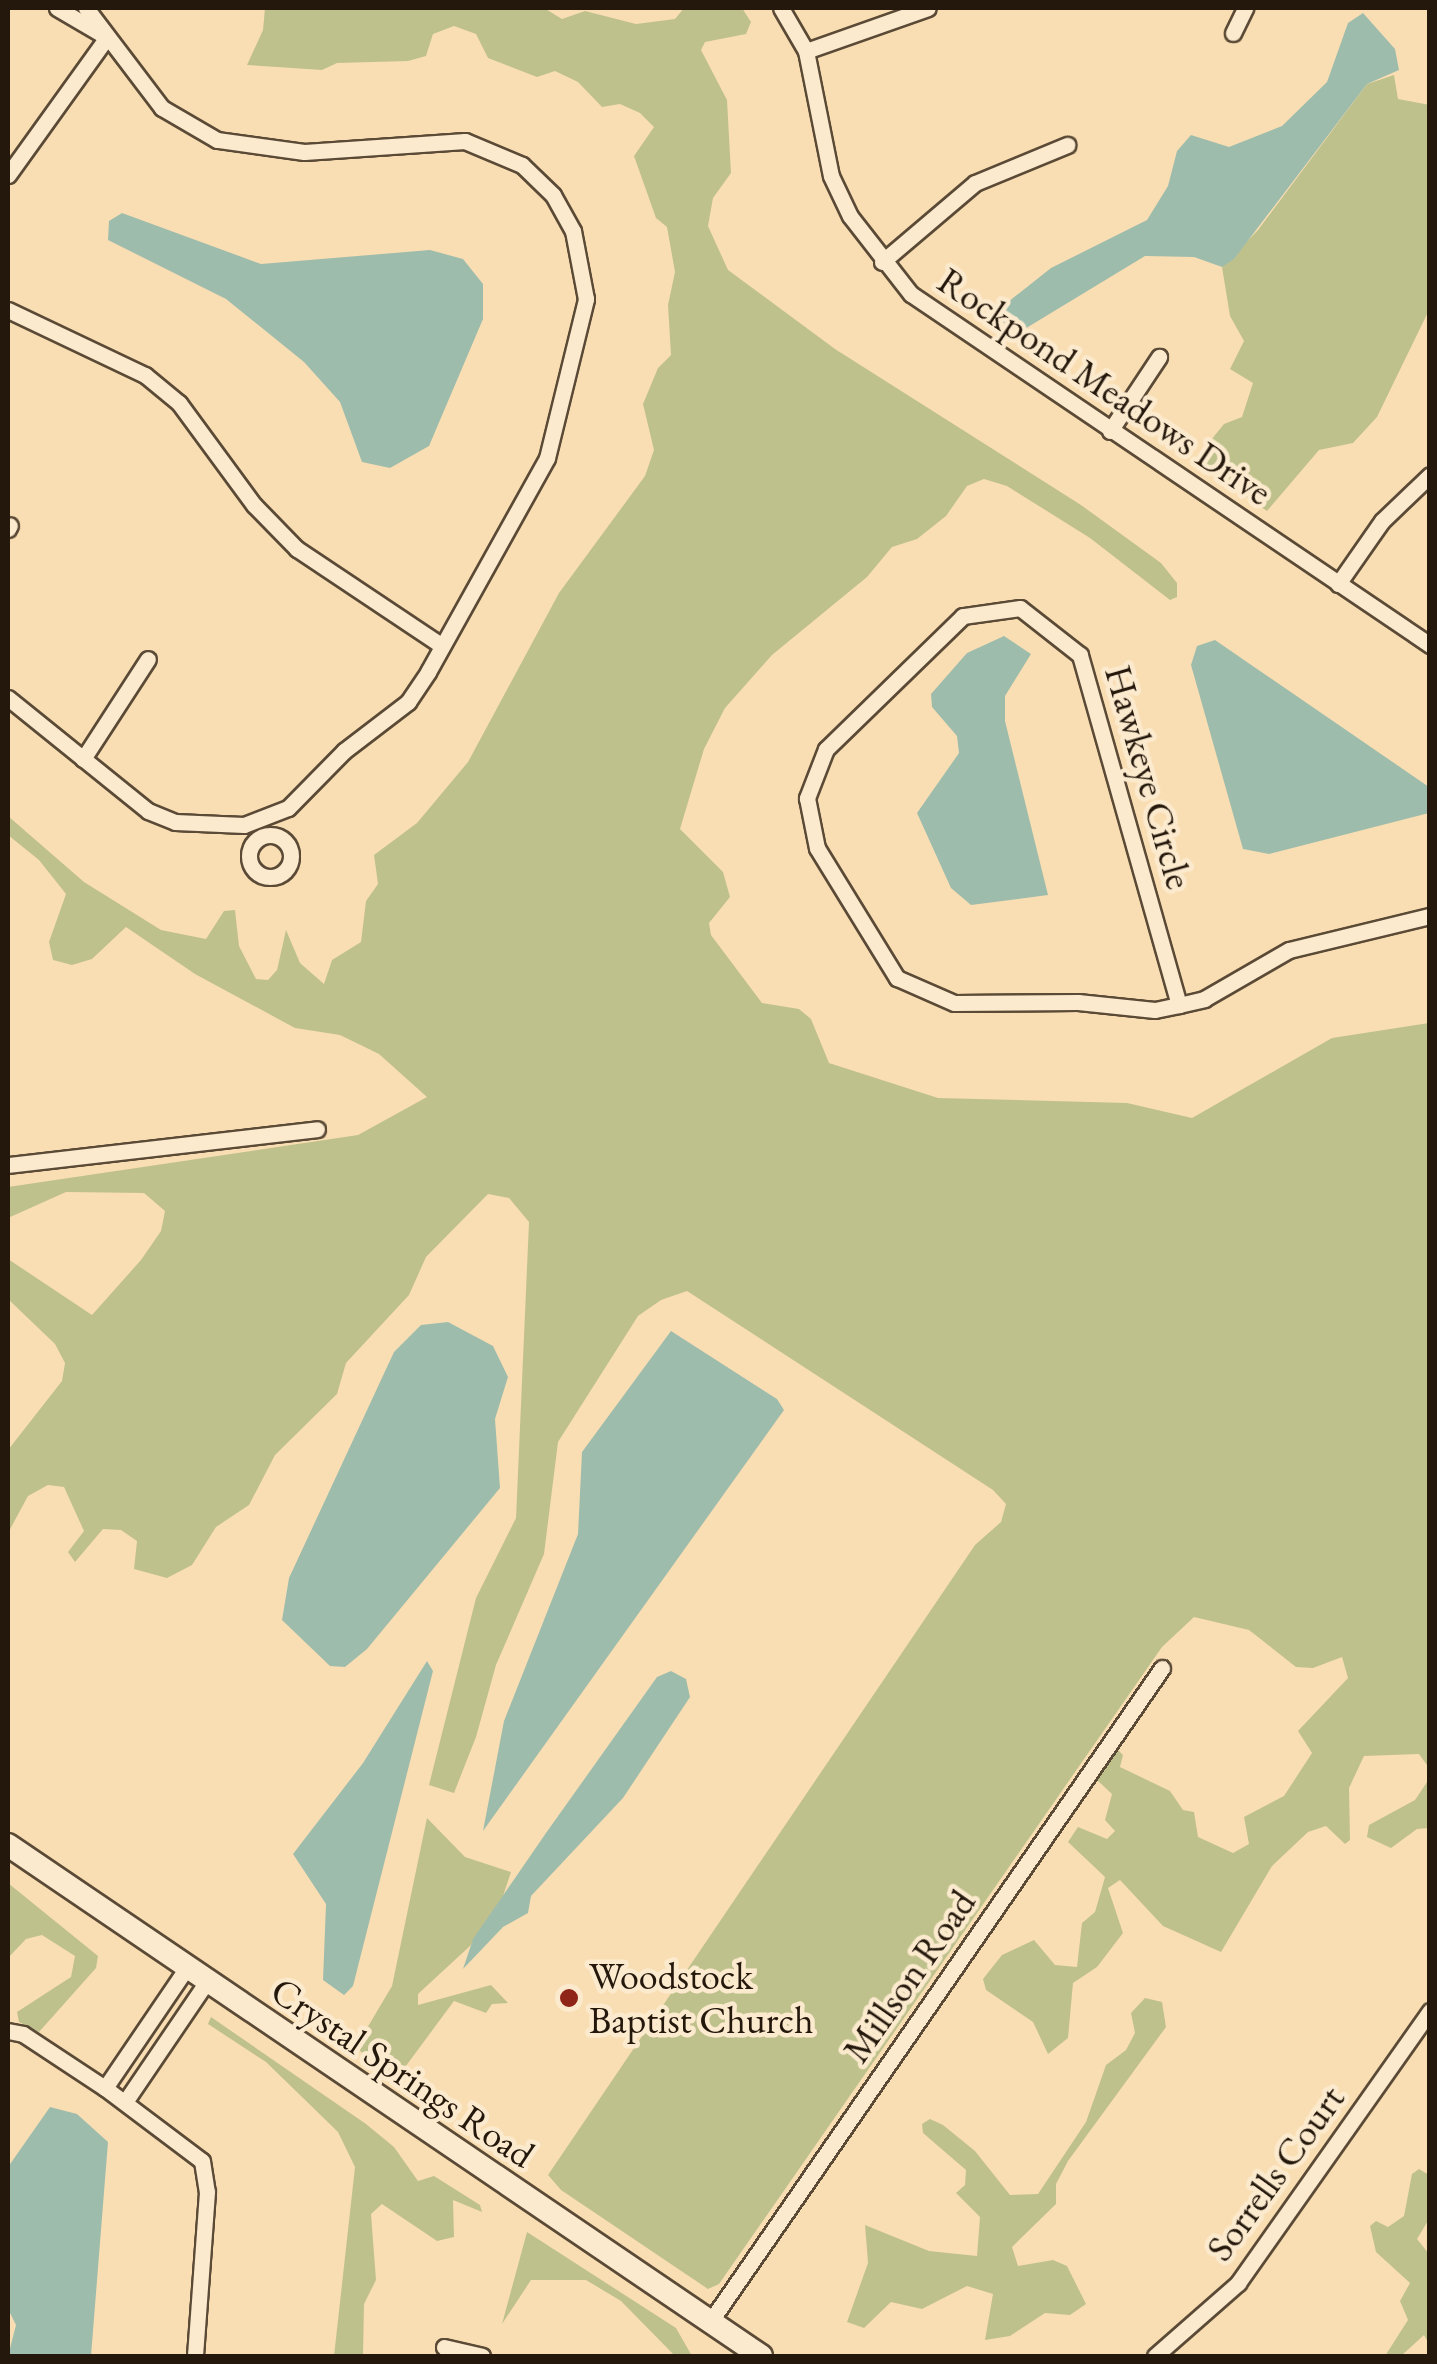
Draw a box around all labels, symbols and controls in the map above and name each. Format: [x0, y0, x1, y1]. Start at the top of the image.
street label: Rockpond Meadows Drive [930, 257, 1280, 515]
street label: Hawkeye Circle [1095, 660, 1203, 894]
street label: Millson Road [833, 1881, 985, 2071]
place label: Woodstock Baptist Church [589, 1953, 814, 2042]
street label: Crystal Springs Road [263, 1967, 543, 2177]
marker: Woodstock Baptist Church [558, 1987, 580, 2009]
street label: Sorrells Court [1196, 2077, 1354, 2269]

